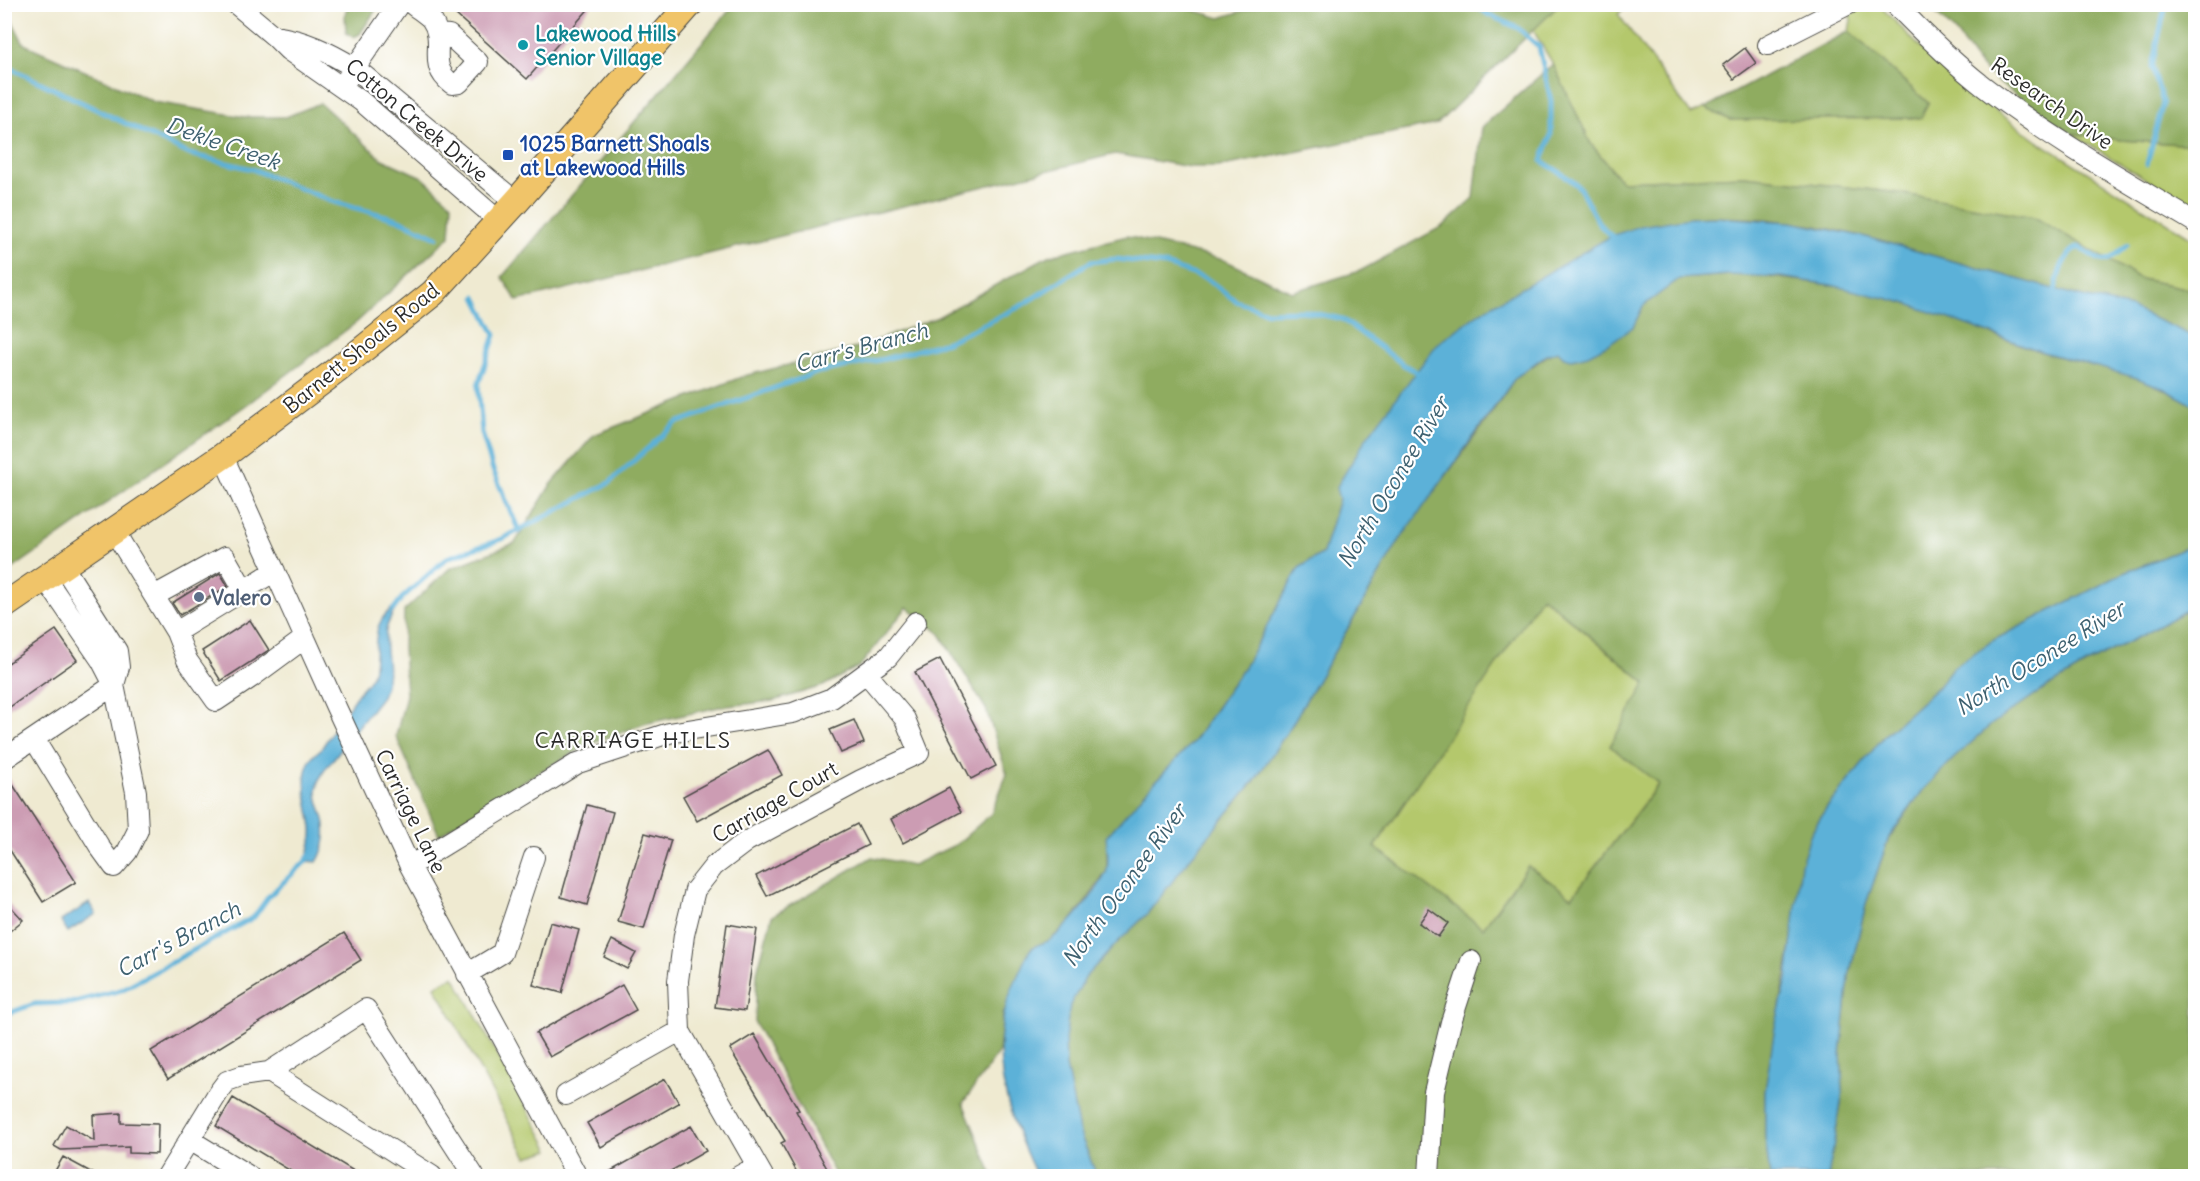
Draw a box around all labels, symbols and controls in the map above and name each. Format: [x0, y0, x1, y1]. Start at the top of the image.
place label: Lakewood Hills Senior Village [535, 20, 677, 71]
marker: Lakewood Hills Senior Village [516, 38, 530, 52]
street label: Research Drive [1986, 51, 2118, 155]
street label: Cotton Creek Drive [340, 52, 494, 188]
water label: Dekle Creek [163, 111, 285, 176]
place label: 1025 Barnett Shoals at Lakewood Hills [520, 130, 710, 181]
marker: 1025 Barnett Shoals at Lakewood Hills [501, 148, 515, 162]
street label: Barnett Shoals Road [277, 277, 445, 419]
water label: Carr's Branch [791, 315, 932, 378]
water label: North Oconee River [1331, 389, 1457, 572]
place label: Valero [211, 584, 272, 611]
marker: Valero [192, 590, 206, 604]
water label: North Oconee River [1950, 593, 2132, 721]
district label: CARRIAGE HILLS [535, 726, 731, 754]
street label: Carriage Lane [369, 745, 453, 877]
street label: Carriage Court [707, 755, 843, 849]
water label: North Oconee River [1056, 796, 1194, 972]
water label: Carr's Branch [111, 894, 246, 983]

